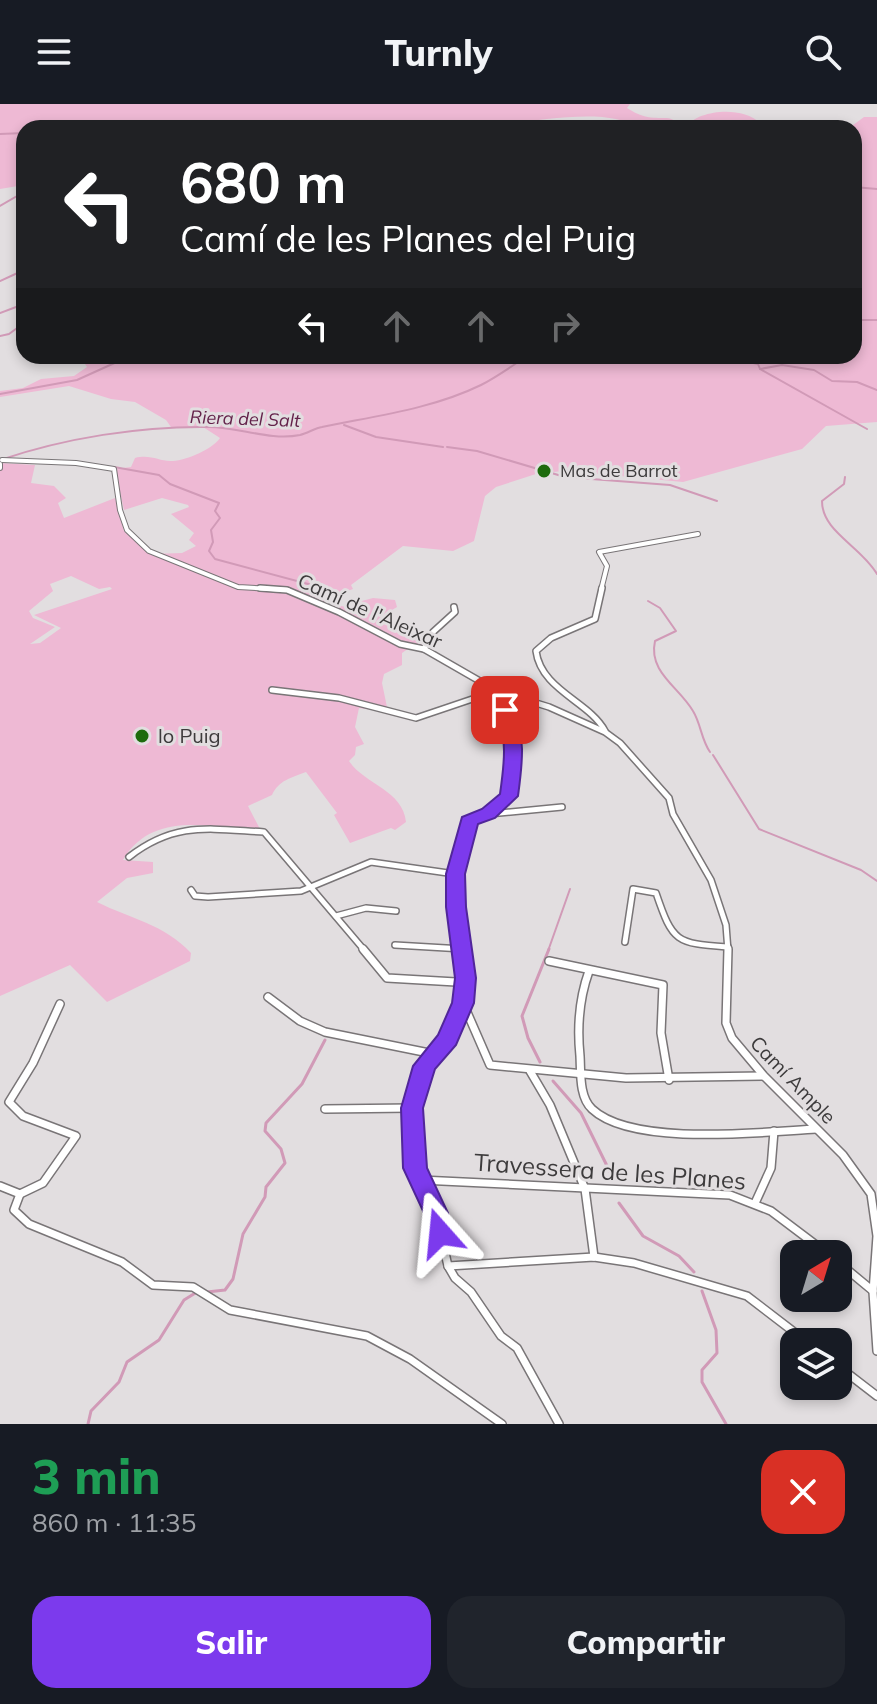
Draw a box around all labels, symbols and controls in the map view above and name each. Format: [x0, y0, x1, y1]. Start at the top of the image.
icon: menu [32, 30, 76, 74]
text: Turnly [384, 30, 493, 75]
icon: search [801, 30, 845, 74]
text: 680 m [180, 147, 347, 217]
icon: left [48, 152, 152, 256]
text: Camí de les Planes del Puig [180, 216, 636, 261]
icon: left [291, 304, 335, 348]
icon: ahead [375, 304, 419, 348]
icon: ahead [459, 304, 503, 348]
icon: right [543, 304, 587, 348]
water label: Riera del Salt [189, 405, 301, 432]
place label: Mas de Barrot [560, 459, 678, 482]
marker: Mas de Barrot [535, 462, 553, 480]
street label: Camí de l'Aleixar [294, 568, 447, 654]
pin [471, 676, 539, 744]
icon: arrive [483, 688, 527, 732]
place label: lo Puig [158, 723, 221, 748]
marker: lo Puig [133, 727, 151, 745]
street label: Camí Ample [745, 1030, 842, 1129]
street label: Travessera de les Planes [473, 1147, 747, 1195]
position arrow [398, 1191, 482, 1275]
north arrow [780, 1240, 852, 1312]
map controls [780, 1240, 852, 1400]
button: layers [780, 1328, 852, 1400]
text: 3 min [32, 1446, 161, 1506]
button: close [761, 1450, 845, 1534]
text: 860 m · 11:35 [32, 1506, 196, 1539]
button: Salir [32, 1596, 431, 1688]
button: Compartir [447, 1596, 845, 1688]

